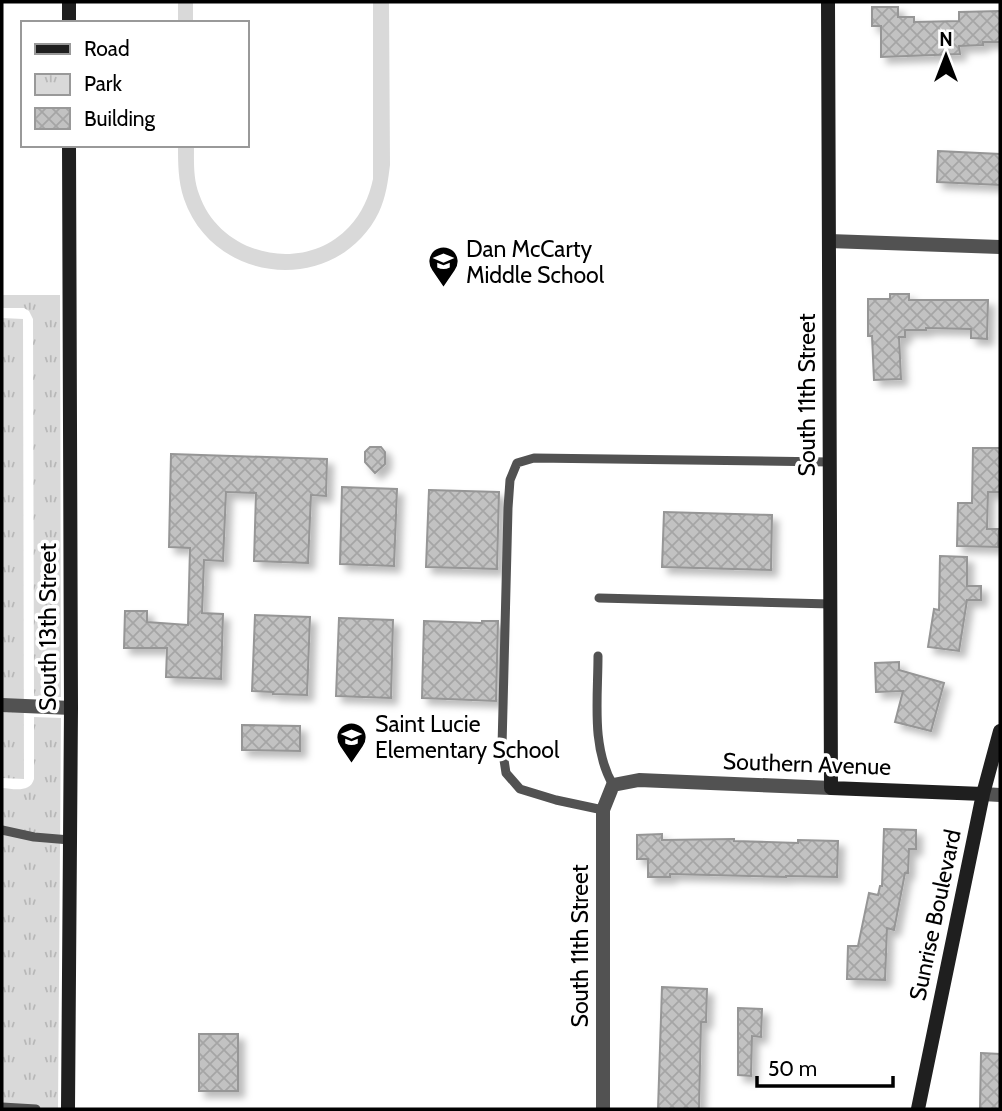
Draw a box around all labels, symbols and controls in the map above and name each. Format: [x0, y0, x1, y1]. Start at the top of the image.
legend [21, 21, 248, 147]
north arrow [911, 21, 981, 91]
text: N [939, 28, 953, 51]
text: Road [84, 36, 130, 61]
text: Park [84, 71, 122, 96]
text: Building [84, 106, 156, 131]
place label: Dan McCarty Middle School [466, 235, 605, 289]
school or university icon: Dan McCarty Middle School [426, 245, 460, 289]
street label: South 11th Street [793, 313, 821, 477]
street label: South 13th Street [34, 543, 62, 711]
place label: Saint Lucie Elementary School [375, 710, 560, 764]
school or university icon: Saint Lucie Elementary School [335, 720, 369, 764]
street label: Southern Avenue [722, 747, 892, 781]
street label: Sunrise Boulevard [903, 827, 967, 1003]
street label: South 11th Street [566, 864, 594, 1028]
scale bar [757, 1044, 894, 1088]
text: 50 m [768, 1056, 817, 1081]

